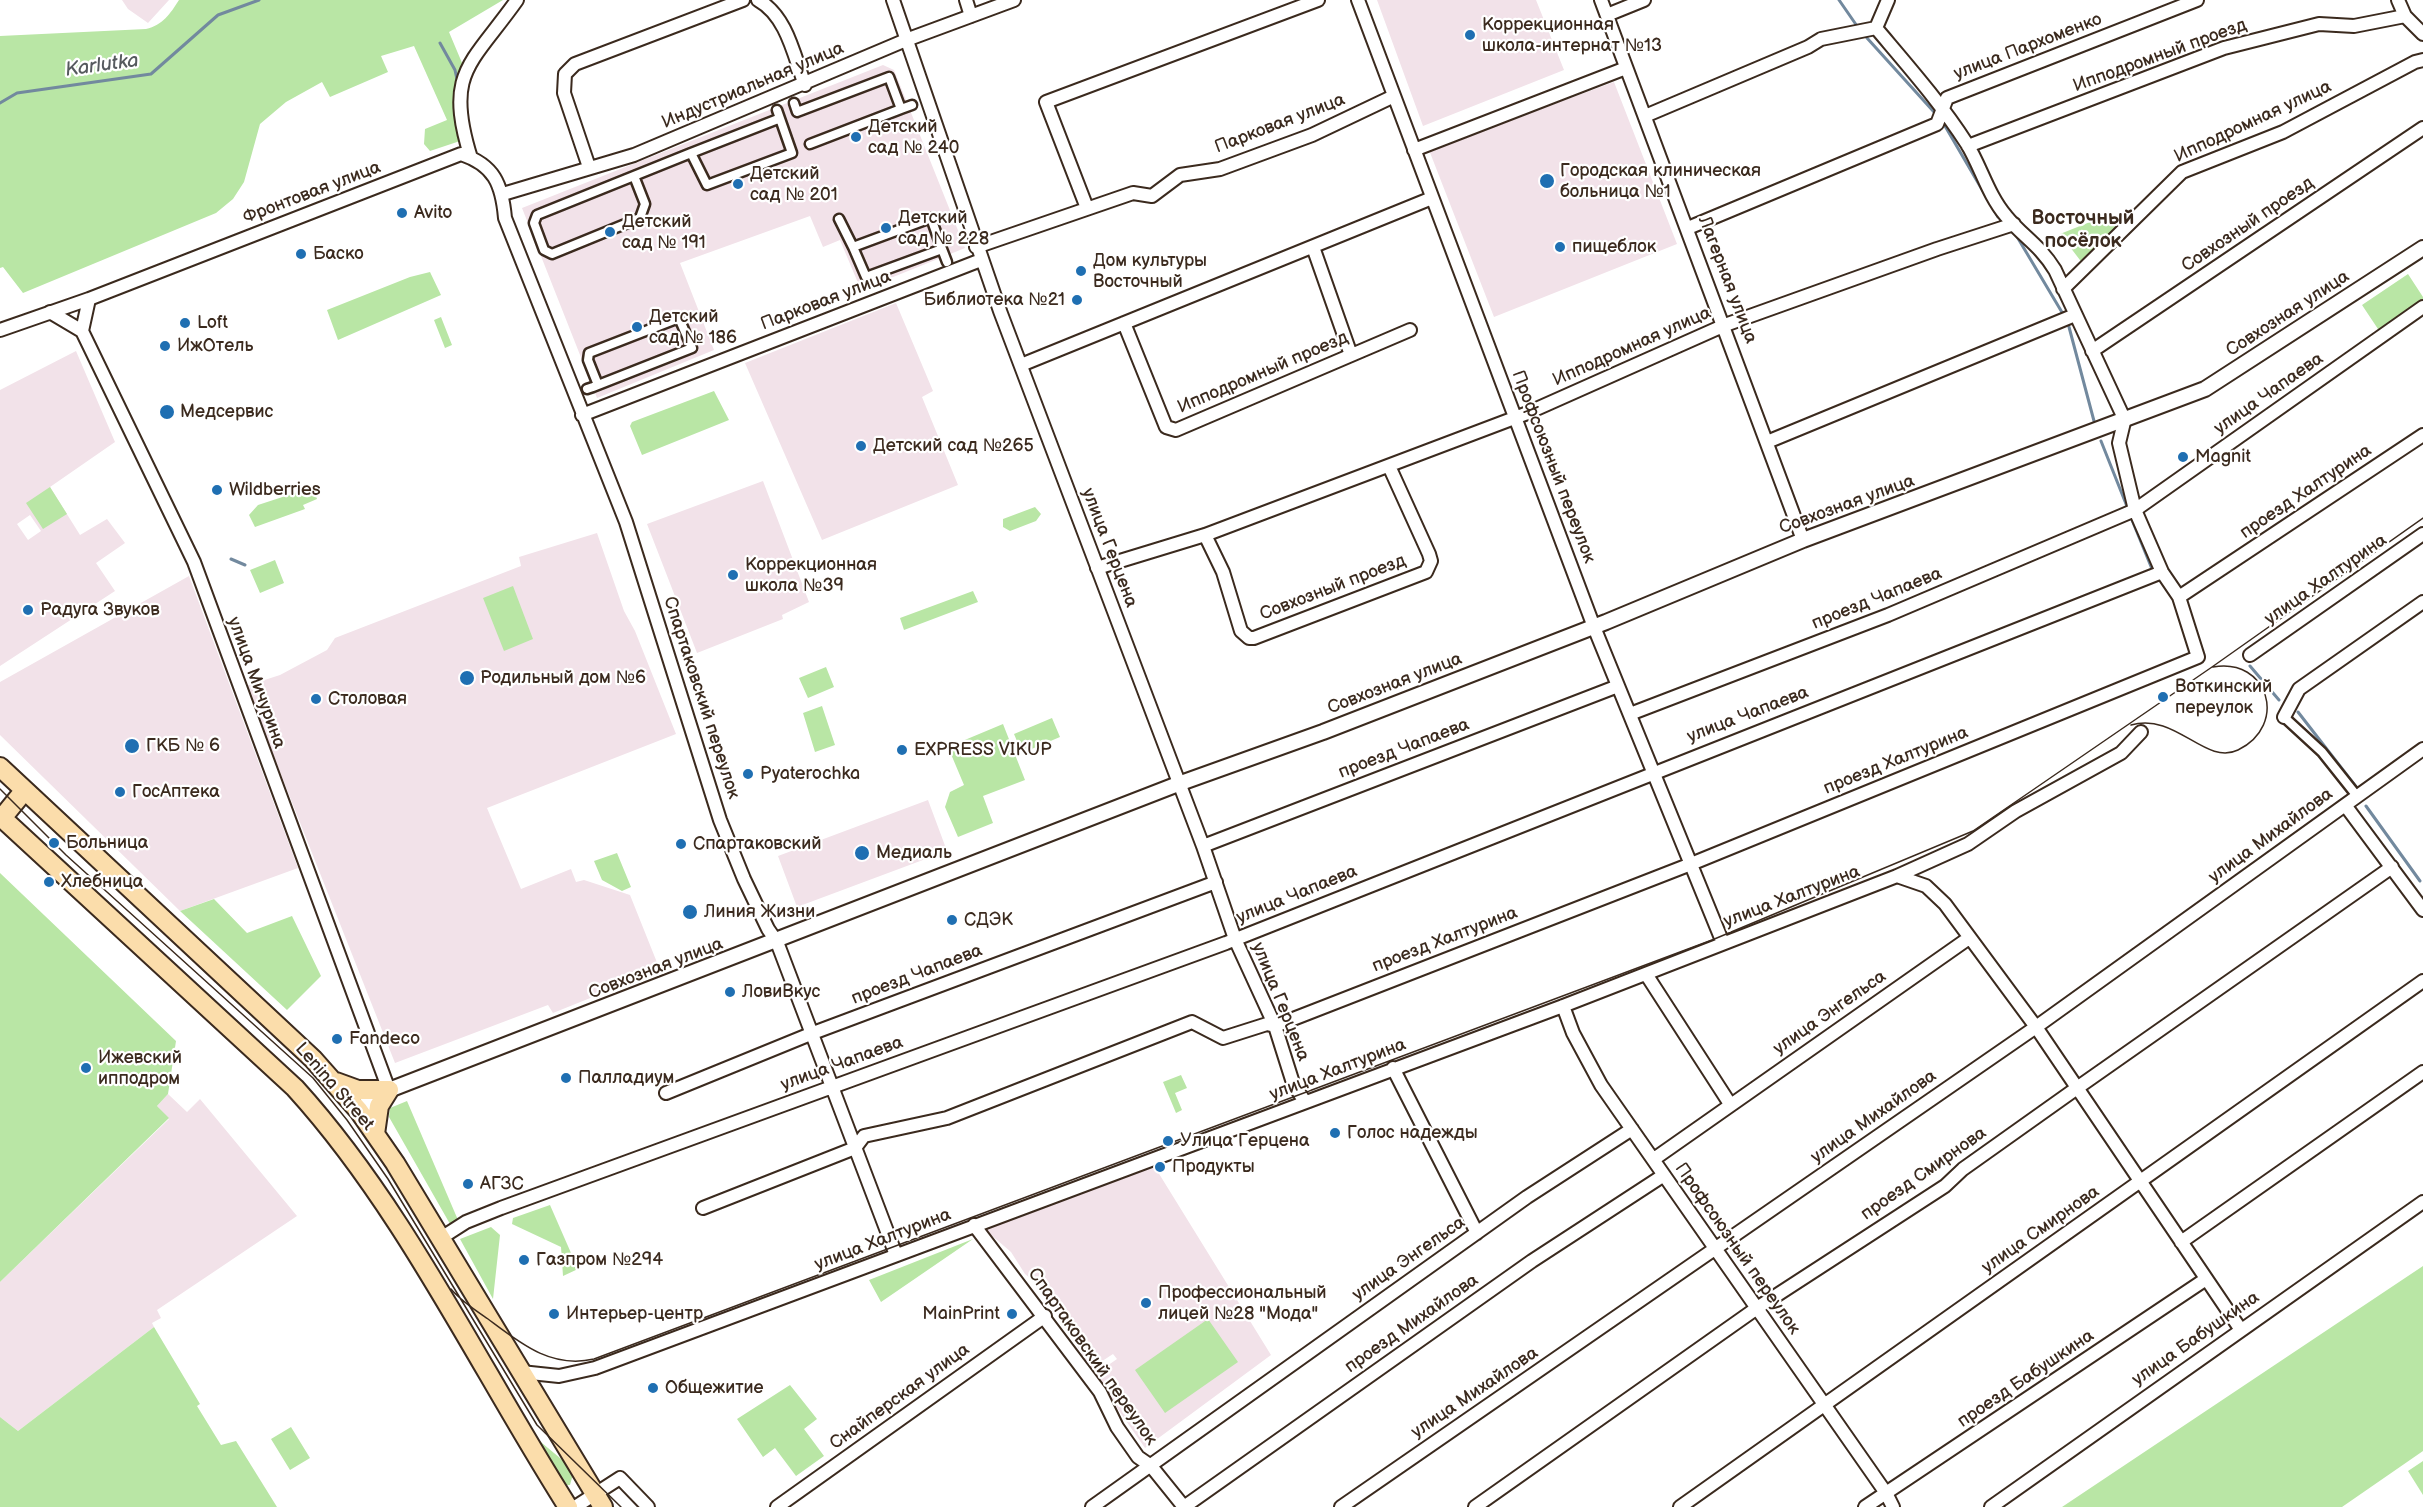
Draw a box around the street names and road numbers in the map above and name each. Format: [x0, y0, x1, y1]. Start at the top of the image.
street label: улица Пархоменко [1951, 9, 2105, 85]
street label: Ипподромный проезд [2070, 15, 2250, 97]
street label: Индустриальная улица [659, 38, 847, 134]
street label: Ипподромная улица [2171, 76, 2335, 168]
street label: Парковая улица [1212, 89, 1348, 159]
street label: Фронтовая улица [240, 157, 384, 229]
street label: Совхозный проезд [2178, 173, 2318, 277]
street label: Лагерная улица [1693, 213, 1761, 347]
street label: Парковая улица [758, 266, 894, 336]
street label: Совхозная улица [2222, 266, 2354, 362]
street label: Ипподромная улица [1550, 302, 1714, 392]
street label: Ипподромный проезд [1174, 327, 1352, 419]
street label: улица Чапаева [2210, 348, 2328, 440]
street label: Профсоюзный переулок [1506, 368, 1600, 566]
street label: проезд Халтурина [2236, 440, 2376, 544]
street label: Совхозная улица [1776, 471, 1918, 539]
street label: улица Герцена [1076, 485, 1142, 611]
street label: улица Халтурина [2261, 530, 2391, 630]
street label: Совхозный проезд [1257, 550, 1409, 626]
street label: проезд Чапаева [1809, 563, 1945, 635]
street label: Спартаковский переулок [658, 594, 744, 802]
street label: улица Мичурина [222, 614, 290, 752]
street label: Совхозная улица [1325, 648, 1465, 720]
street label: улица Чапаева [1684, 682, 1812, 748]
street label: проезд Чапаева [1336, 714, 1472, 784]
street label: проезд Халтурина [1821, 722, 1971, 800]
street label: улица Михайлова [2205, 784, 2337, 888]
street label: улица Чапаева [1233, 861, 1361, 929]
street label: улица Халтурина [1721, 861, 1863, 933]
street label: проезд Халтурина [1369, 902, 1521, 978]
street label: Совхозная улица [586, 933, 726, 1005]
street label: улица Герцена [1246, 939, 1314, 1065]
street label: проезд Чапаева [849, 940, 985, 1010]
street label: улица Энгельса [1769, 966, 1891, 1060]
street label: улица Чапаева [778, 1032, 906, 1096]
street label: улица Халтурина [1267, 1034, 1409, 1106]
street label: Lenina Street [290, 1039, 378, 1135]
street label: улица Михайлова [1807, 1066, 1941, 1168]
street label: проезд Смирнова [1857, 1123, 1991, 1225]
street label: Профсоюзный переулок [1669, 1159, 1805, 1339]
street label: улица Смирнова [1978, 1181, 2104, 1279]
street label: улица Халтурина [812, 1204, 954, 1276]
street label: улица Энгельса [1348, 1212, 1470, 1306]
street label: Спартаковский переулок [1023, 1264, 1161, 1450]
street label: проезд Михайлова [1341, 1270, 1483, 1378]
street label: улица Бабушкина [2128, 1287, 2264, 1391]
street label: проезд Бабушкина [1954, 1325, 2098, 1433]
street label: Снайперская улица [826, 1339, 974, 1455]
street label: улица Михайлова [1407, 1343, 1543, 1443]

